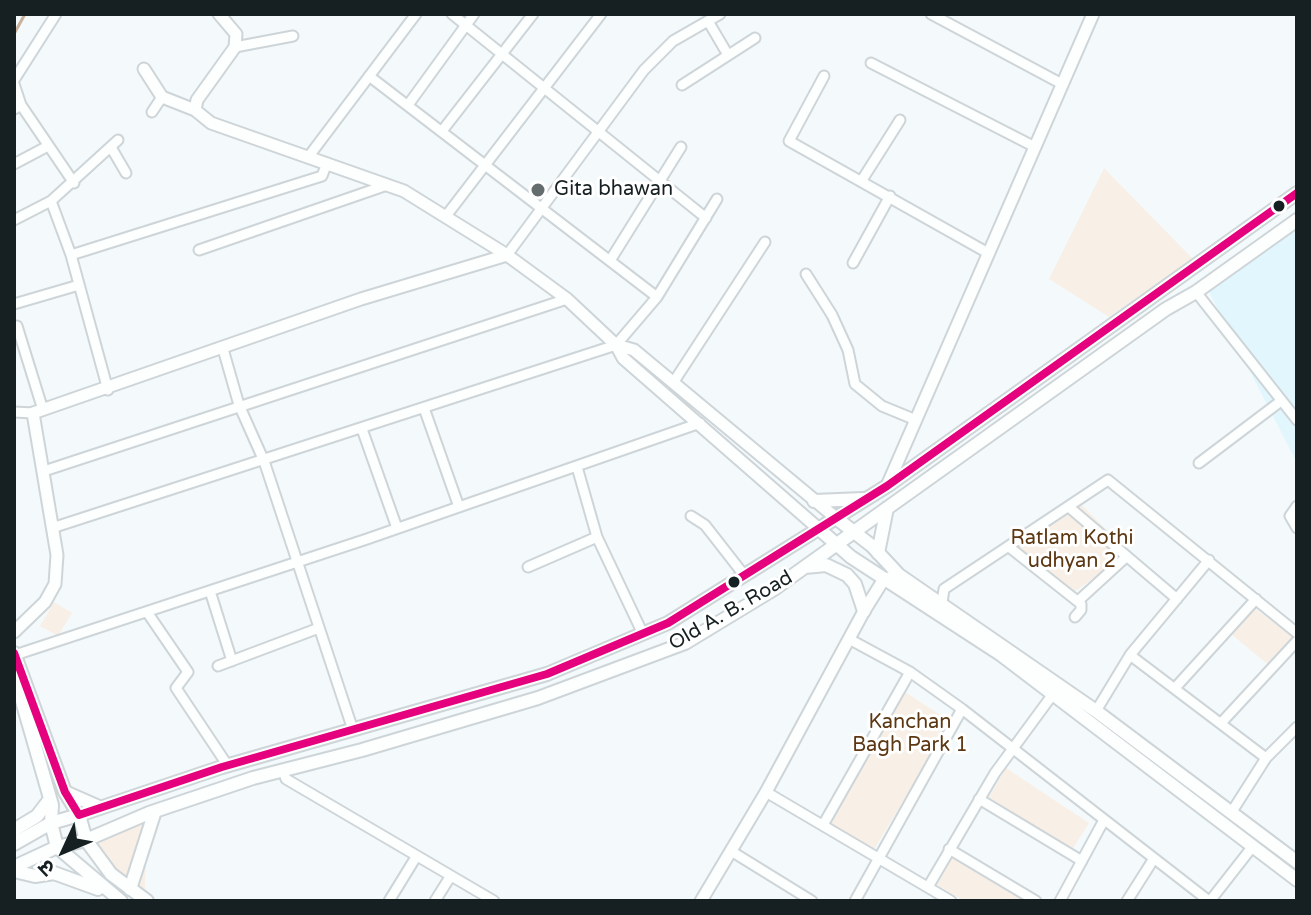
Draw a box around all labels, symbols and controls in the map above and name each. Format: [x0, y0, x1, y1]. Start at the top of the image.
place label: Gita bhawan [554, 178, 673, 202]
marker: Gita bhawan [529, 181, 547, 199]
unlabelled marker [1271, 198, 1287, 214]
park label: Ratlam Kothi udhyan 2 [1011, 527, 1133, 574]
street label: Old A. B. Road [665, 566, 797, 656]
unlabelled marker [726, 574, 742, 590]
park label: Kanchan Bagh Park 1 [852, 711, 968, 758]
north arrow [24, 811, 104, 891]
text: उ [33, 854, 61, 881]

